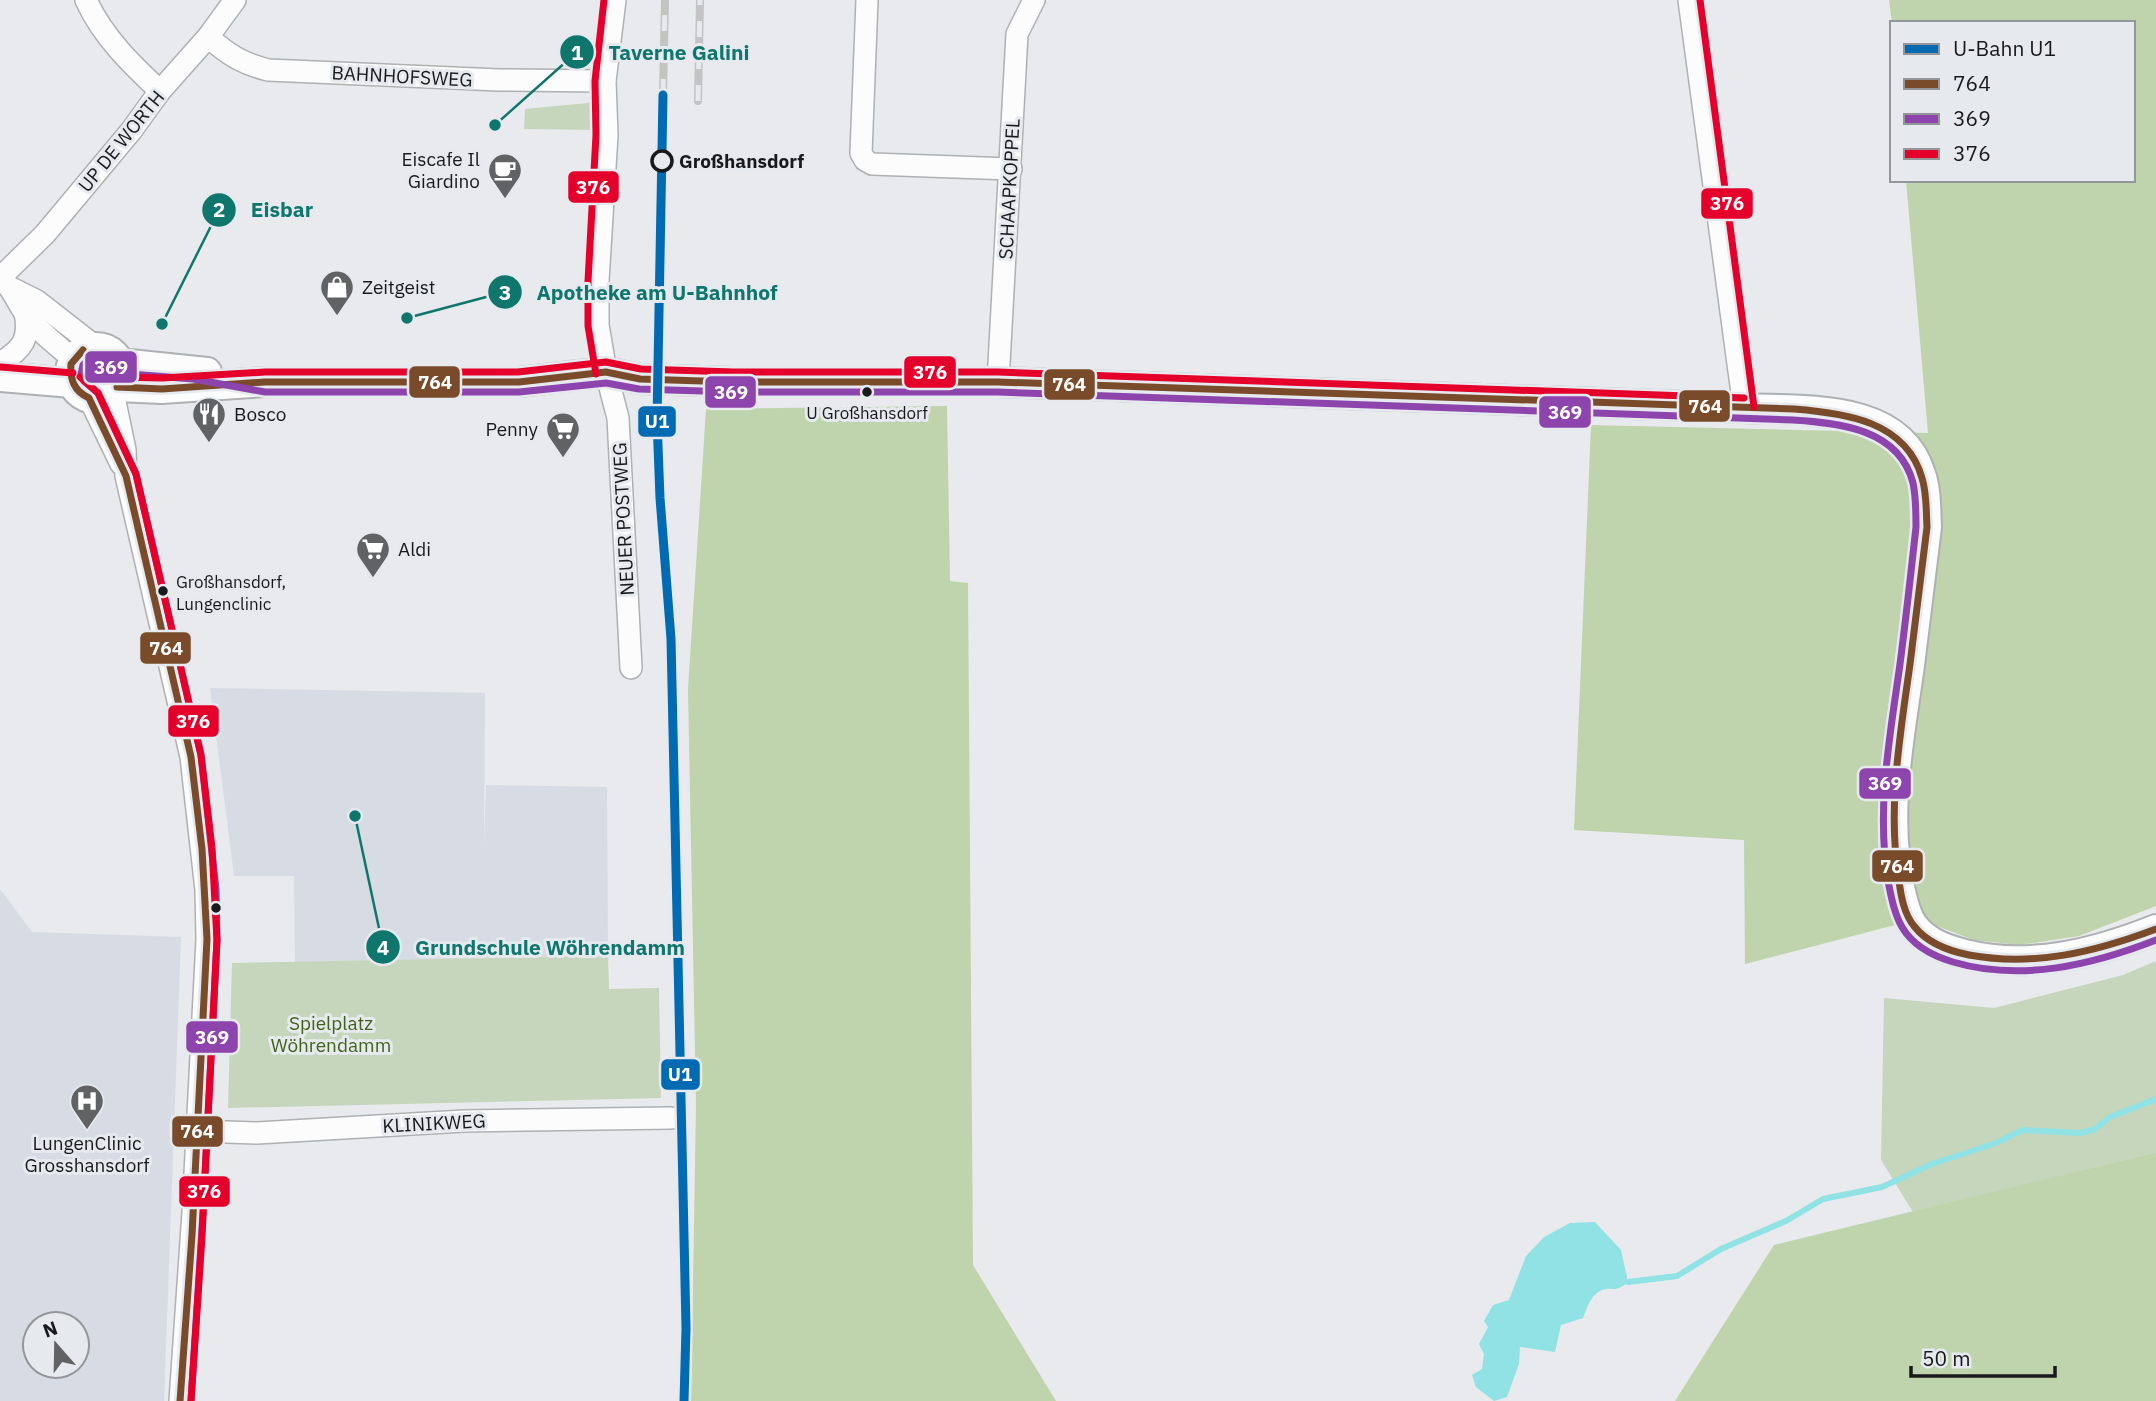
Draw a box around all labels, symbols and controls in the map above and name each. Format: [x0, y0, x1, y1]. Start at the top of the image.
legend [1890, 21, 2135, 182]
callout: Taverne Galini [559, 31, 763, 73]
text: U-Bahn U1 [1953, 34, 2056, 62]
text: 1 [571, 38, 584, 66]
text: Taverne Galini [608, 38, 750, 66]
street label: BAHNHOFSWEG [331, 60, 473, 92]
text: 764 [1953, 69, 1991, 97]
street label: UP DE WORTH [73, 85, 169, 197]
text: 369 [1953, 104, 1991, 132]
street label: SCHAAPKOPPEL [993, 118, 1025, 260]
text: 376 [1953, 139, 1991, 167]
place label: Eiscafe Il Giardino [401, 147, 480, 193]
place label: Großhansdorf [679, 149, 804, 173]
marker: Großhansdorf [651, 150, 673, 172]
cafe icon: Eiscafe Il Giardino [486, 151, 524, 200]
line badge: 376 [567, 170, 620, 204]
text: 376 [576, 175, 610, 199]
line badge: 376 [1700, 187, 1754, 220]
callout: Eisbar [201, 189, 327, 231]
text: 376 [1710, 191, 1744, 215]
text: 2 [213, 195, 225, 223]
text: Eisbar [251, 195, 314, 223]
shop icon: Zeitgeist [318, 268, 356, 317]
callout: Apotheke am U-Bahnhof [487, 271, 792, 313]
place label: Zeitgeist [362, 275, 435, 299]
text: 3 [499, 278, 511, 306]
text: Apotheke am U-Bahnhof [536, 278, 778, 306]
line badge: 369 [84, 350, 138, 384]
text: 369 [94, 355, 128, 379]
line badge: 376 [903, 355, 957, 389]
text: 376 [913, 360, 947, 384]
line badge: 764 [408, 365, 461, 399]
line badge: 764 [1043, 368, 1096, 401]
text: 764 [418, 370, 452, 394]
text: 764 [1052, 372, 1086, 396]
line badge: 369 [704, 375, 757, 409]
text: 369 [714, 380, 748, 404]
marker: U Großhansdorf [860, 385, 874, 399]
line badge: 764 [1678, 389, 1731, 423]
text: 764 [1688, 394, 1722, 418]
restaurant icon: Bosco [190, 395, 228, 444]
line badge: 369 [1538, 395, 1592, 429]
text: 369 [1548, 400, 1582, 424]
place label: Bosco [234, 402, 286, 426]
place label: U Großhansdorf [806, 402, 928, 424]
line badge: U1 [637, 405, 677, 438]
text: U1 [645, 409, 670, 433]
supermarket icon: Penny [544, 410, 582, 459]
place label: Penny [486, 417, 539, 441]
street label: NEUER POSTWEG [607, 442, 639, 596]
supermarket icon: Aldi [354, 530, 392, 579]
place label: Aldi [398, 537, 431, 561]
place label: Großhansdorf, Lungenclinic [176, 571, 286, 615]
marker: Großhansdorf, Lungenclinic [156, 584, 170, 598]
line badge: 764 [139, 631, 192, 665]
text: 764 [149, 636, 183, 660]
line badge: 376 [167, 704, 220, 738]
text: 376 [176, 709, 210, 733]
line badge: 369 [1858, 767, 1912, 800]
text: 369 [1868, 771, 1902, 795]
line badge: 764 [1871, 849, 1924, 883]
text: 764 [1880, 854, 1914, 878]
unlabelled marker [209, 901, 223, 915]
callout: Grundschule Wöhrendamm [366, 926, 699, 968]
text: 4 [377, 933, 389, 961]
text: Grundschule Wöhrendamm [415, 933, 685, 961]
park label: Spielplatz Wöhrendamm [271, 1011, 391, 1057]
line badge: 369 [185, 1020, 239, 1054]
text: 369 [195, 1025, 229, 1049]
line badge: U1 [660, 1058, 701, 1091]
text: U1 [668, 1062, 693, 1086]
hospital icon: LungenClinic Grosshansdorf [68, 1082, 106, 1131]
street label: KLINIKWEG [382, 1108, 486, 1138]
line badge: 764 [171, 1115, 224, 1148]
text: 764 [180, 1119, 214, 1143]
place label: LungenClinic Grosshansdorf [25, 1131, 149, 1177]
line badge: 376 [178, 1175, 231, 1208]
text: 376 [187, 1179, 221, 1203]
north arrow [21, 1310, 91, 1380]
text: N [40, 1315, 61, 1343]
scale bar [1911, 1334, 2054, 1378]
text: 50 m [1922, 1344, 1971, 1372]

